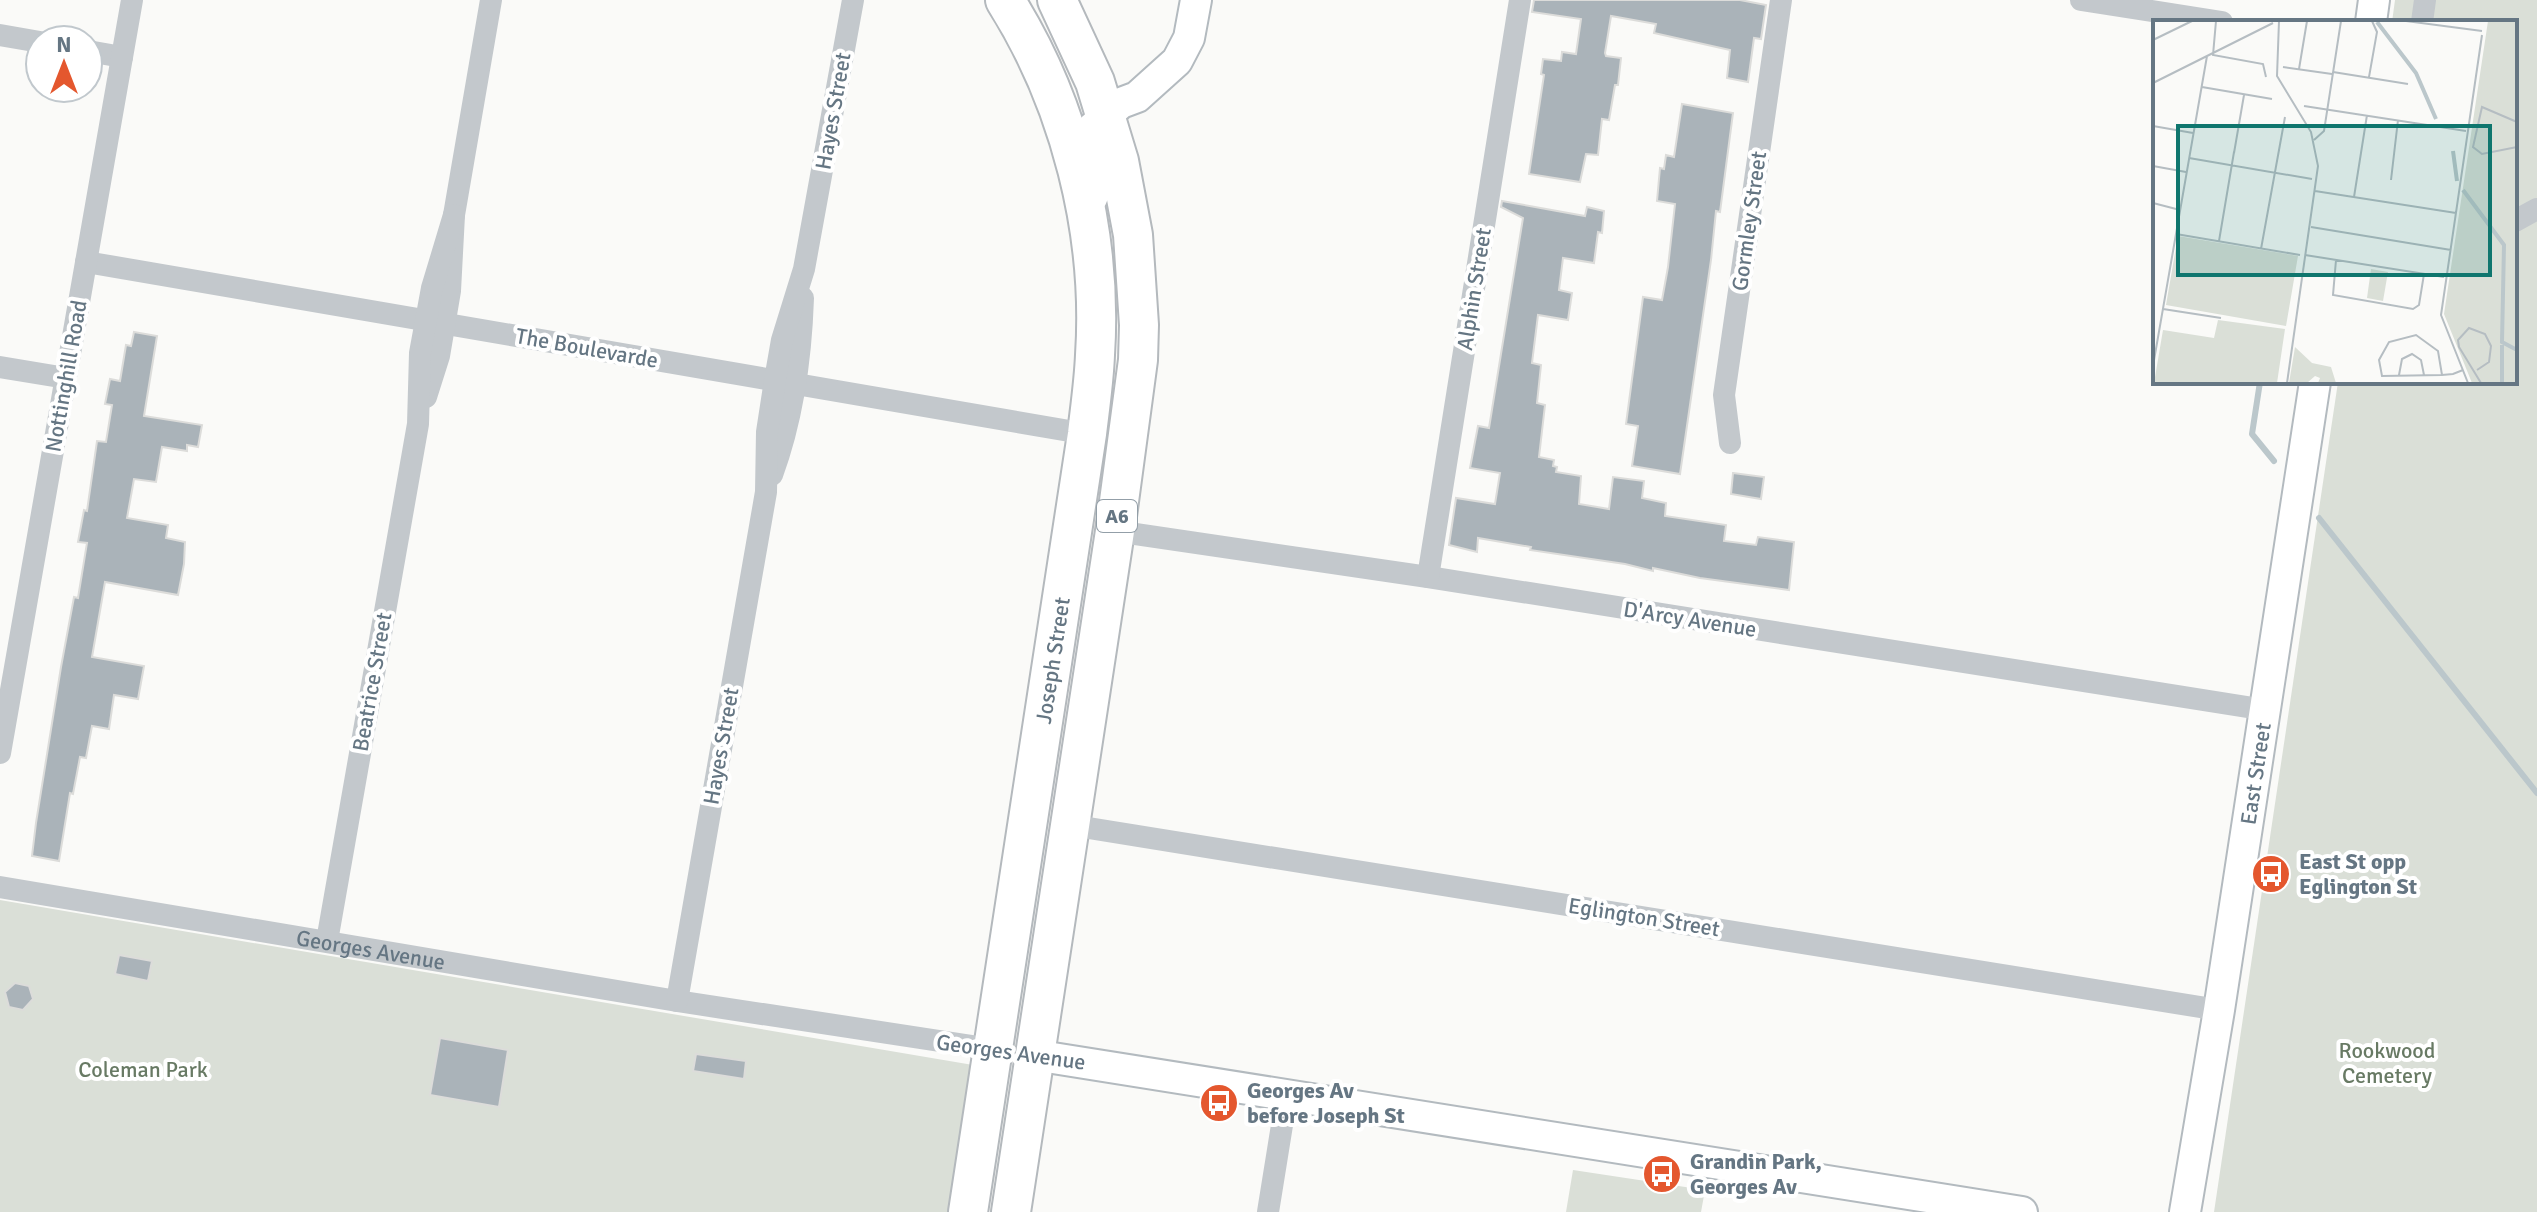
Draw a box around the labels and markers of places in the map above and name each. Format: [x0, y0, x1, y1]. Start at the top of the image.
place label: East St opp Eglington St [2299, 848, 2417, 900]
bus stop icon: East St opp Eglington St [2250, 853, 2292, 895]
place label: Georges Av before Joseph St [1247, 1077, 1405, 1129]
bus stop icon: Georges Av before Joseph St [1198, 1082, 1240, 1124]
place label: Grandin Park, Georges Av [1690, 1148, 1822, 1200]
bus stop icon: Grandin Park, Georges Av [1641, 1153, 1683, 1195]

